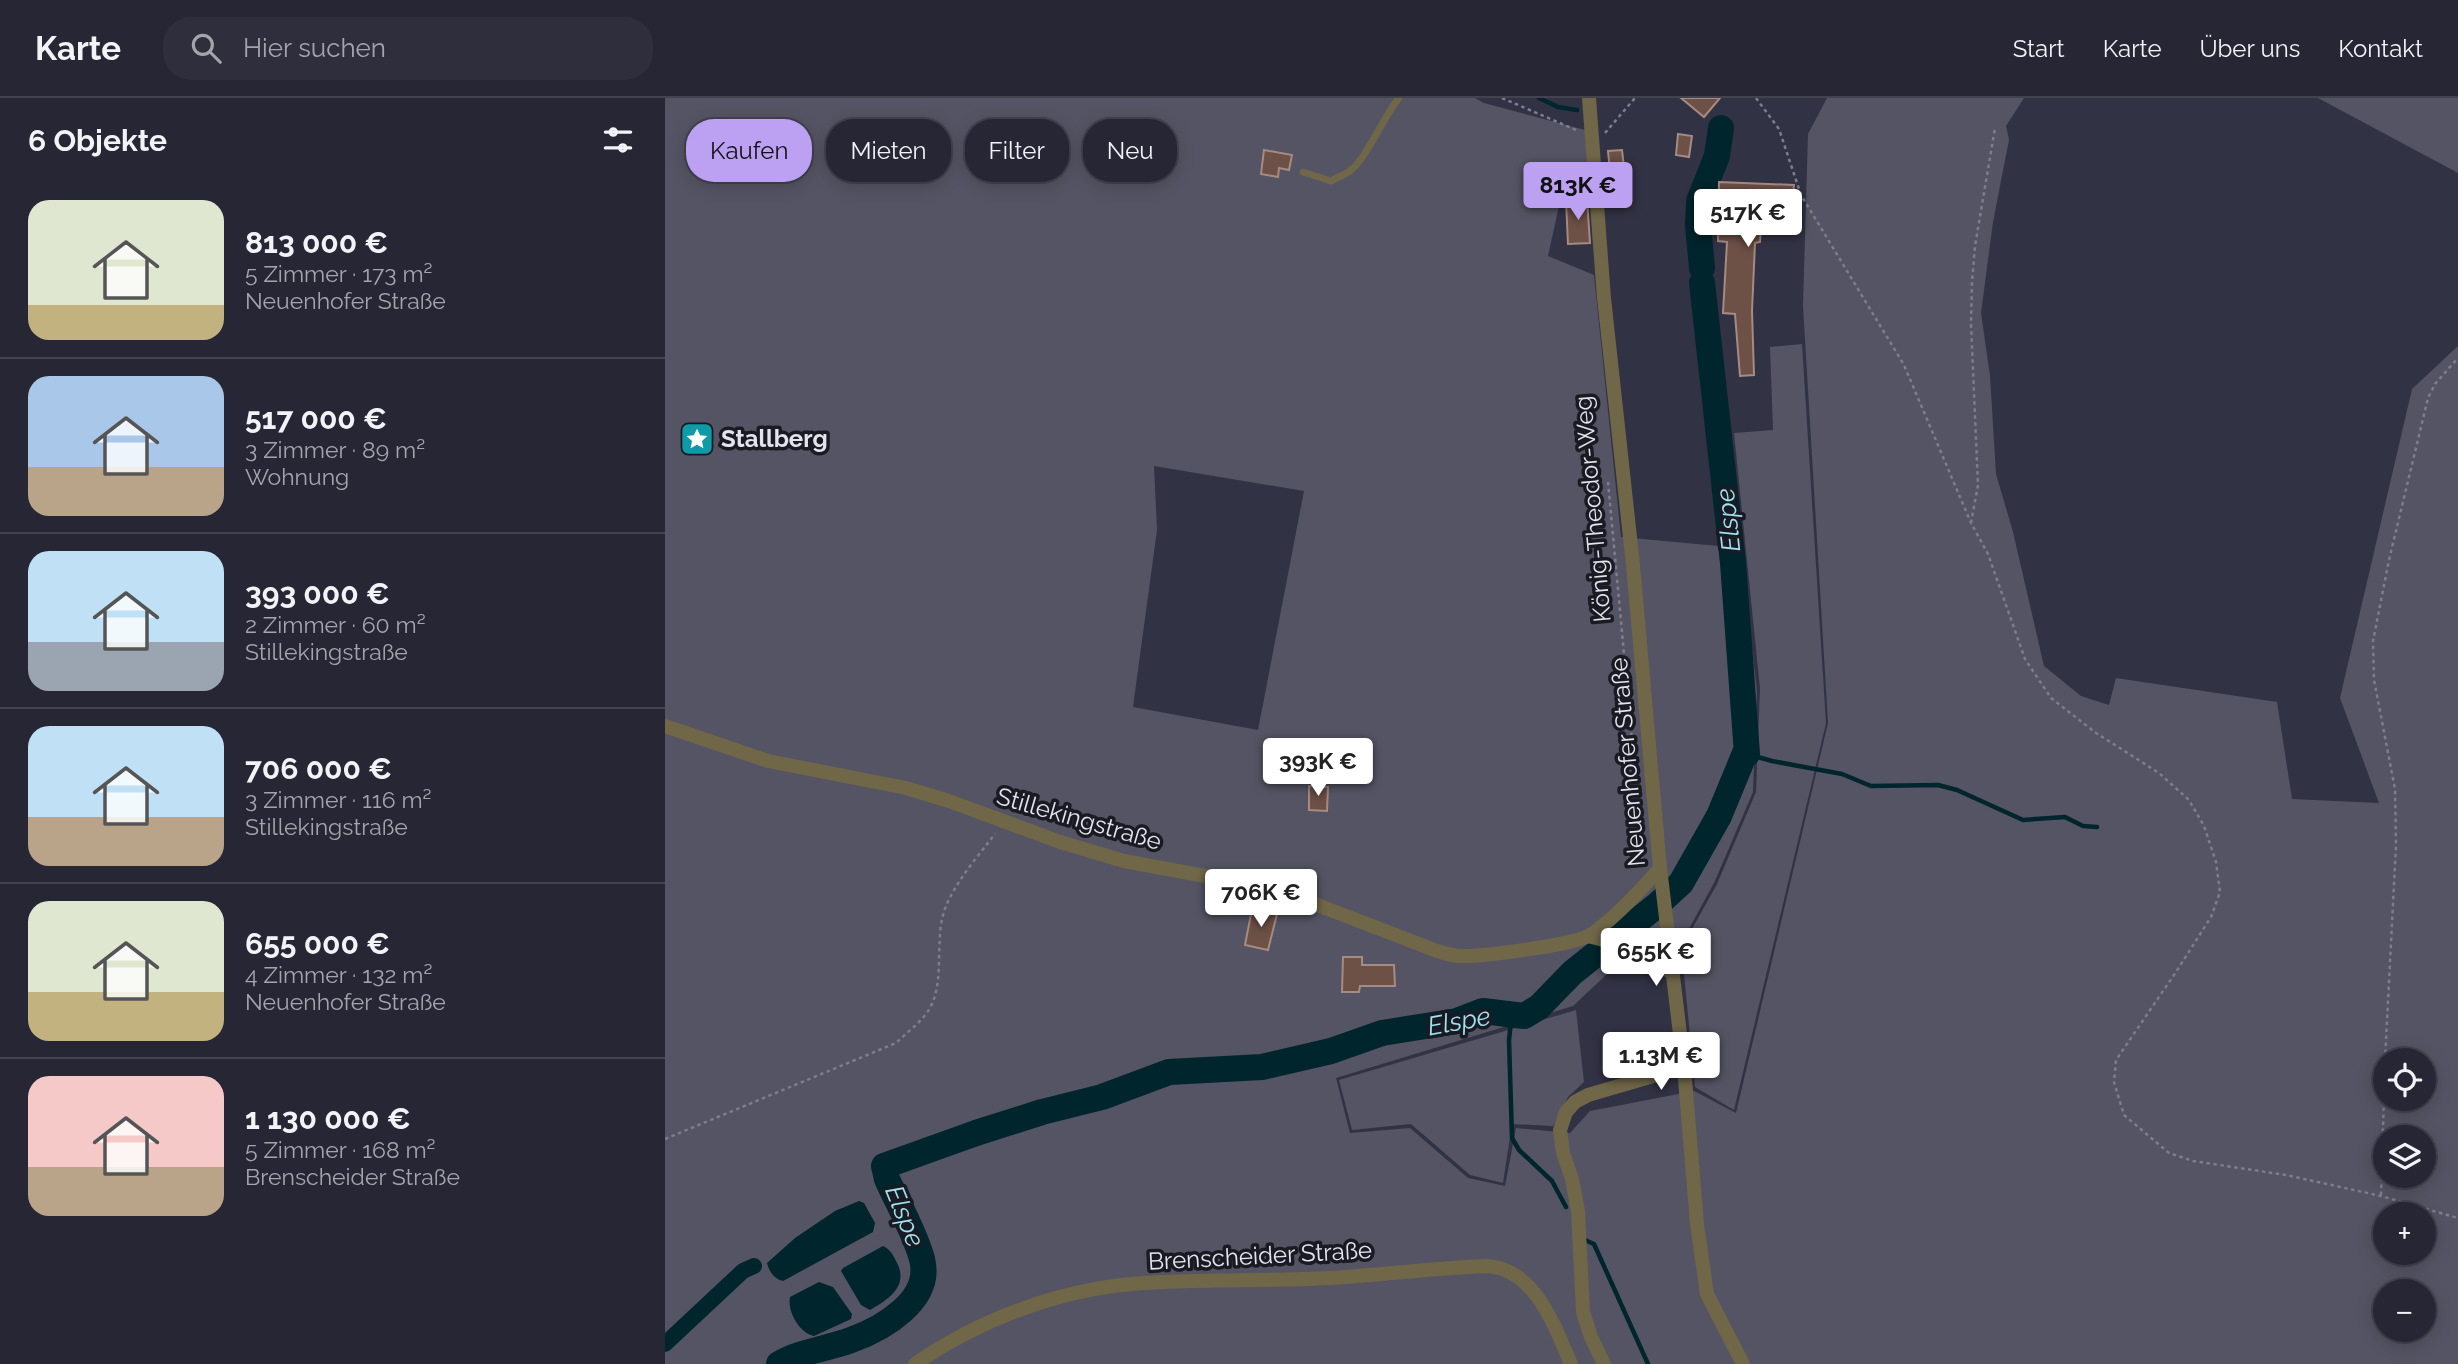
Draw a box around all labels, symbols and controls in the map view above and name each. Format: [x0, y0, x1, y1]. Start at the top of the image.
search box [163, 17, 653, 80]
text: Karte [35, 29, 121, 68]
icon: search [187, 29, 225, 67]
text: Hier suchen [243, 33, 386, 63]
text: Start [2013, 34, 2065, 63]
text: Karte [2103, 34, 2162, 63]
text: Über uns [2200, 34, 2300, 63]
text: Kontakt [2338, 34, 2423, 63]
chip: Kaufen [686, 119, 812, 182]
chip: Mieten [826, 119, 951, 182]
chip: Filter [965, 119, 1069, 182]
chip: Neu [1083, 119, 1177, 182]
icon: filters [599, 121, 637, 159]
text: 6 Objekte [28, 123, 167, 158]
pin: 813K € [1521, 162, 1635, 222]
text: 813K € [1539, 171, 1617, 198]
pin: 517K € [1691, 190, 1805, 249]
text: 517K € [1710, 198, 1786, 225]
text: 813 000 € [245, 225, 388, 260]
icon: home [84, 228, 168, 312]
text: 5 Zimmer · 173 m² [245, 260, 433, 287]
text: Neuenhofer Straße [245, 287, 446, 314]
street label: König-Theodor-Weg [1568, 395, 1617, 623]
text: 517 000 € [245, 401, 387, 436]
icon: home [84, 404, 168, 488]
place icon: Stallberg [678, 420, 716, 458]
place label: Stallberg [721, 424, 828, 453]
text: 3 Zimmer · 89 m² [245, 436, 425, 463]
text: Wohnung [245, 463, 349, 490]
water label: Elspe [1710, 487, 1746, 553]
text: 393 000 € [245, 576, 390, 611]
icon: home [84, 579, 168, 663]
text: 2 Zimmer · 60 m² [245, 611, 426, 638]
text: Stillekingstraße [245, 638, 408, 665]
street label: Neuenhofer Straße [1604, 656, 1651, 868]
pin: 393K € [1261, 738, 1375, 798]
text: 393K € [1279, 747, 1357, 774]
text: 706 000 € [245, 751, 392, 786]
icon: home [84, 754, 168, 838]
street label: Stillekingstraße [993, 781, 1165, 856]
text: 3 Zimmer · 116 m² [245, 786, 432, 813]
text: Stillekingstraße [245, 813, 408, 840]
pin: 706K € [1204, 870, 1318, 929]
text: 706K € [1221, 878, 1301, 905]
text: 655 000 € [245, 926, 390, 961]
pin: 655K € [1599, 928, 1713, 988]
icon: home [84, 929, 168, 1013]
text: 655K € [1617, 937, 1695, 964]
text: 4 Zimmer · 132 m² [245, 961, 432, 988]
text: Neuenhofer Straße [245, 988, 446, 1015]
water label: Elspe [1425, 1001, 1493, 1041]
pin: 1.13M € [1596, 1032, 1726, 1092]
text: 1.13M € [1619, 1041, 1703, 1068]
map controls [2373, 1048, 2436, 1342]
button: locate [2373, 1048, 2436, 1111]
text: 1 130 000 € [245, 1101, 411, 1136]
icon: home [84, 1104, 168, 1188]
button: layers [2373, 1125, 2436, 1188]
text: 5 Zimmer · 168 m² [245, 1136, 436, 1163]
text: Brenscheider Straße [245, 1163, 460, 1190]
water label: Elspe [879, 1181, 931, 1251]
button: + [2373, 1202, 2436, 1265]
street label: Brenscheider Straße [1147, 1235, 1373, 1276]
button: − [2373, 1279, 2436, 1342]

